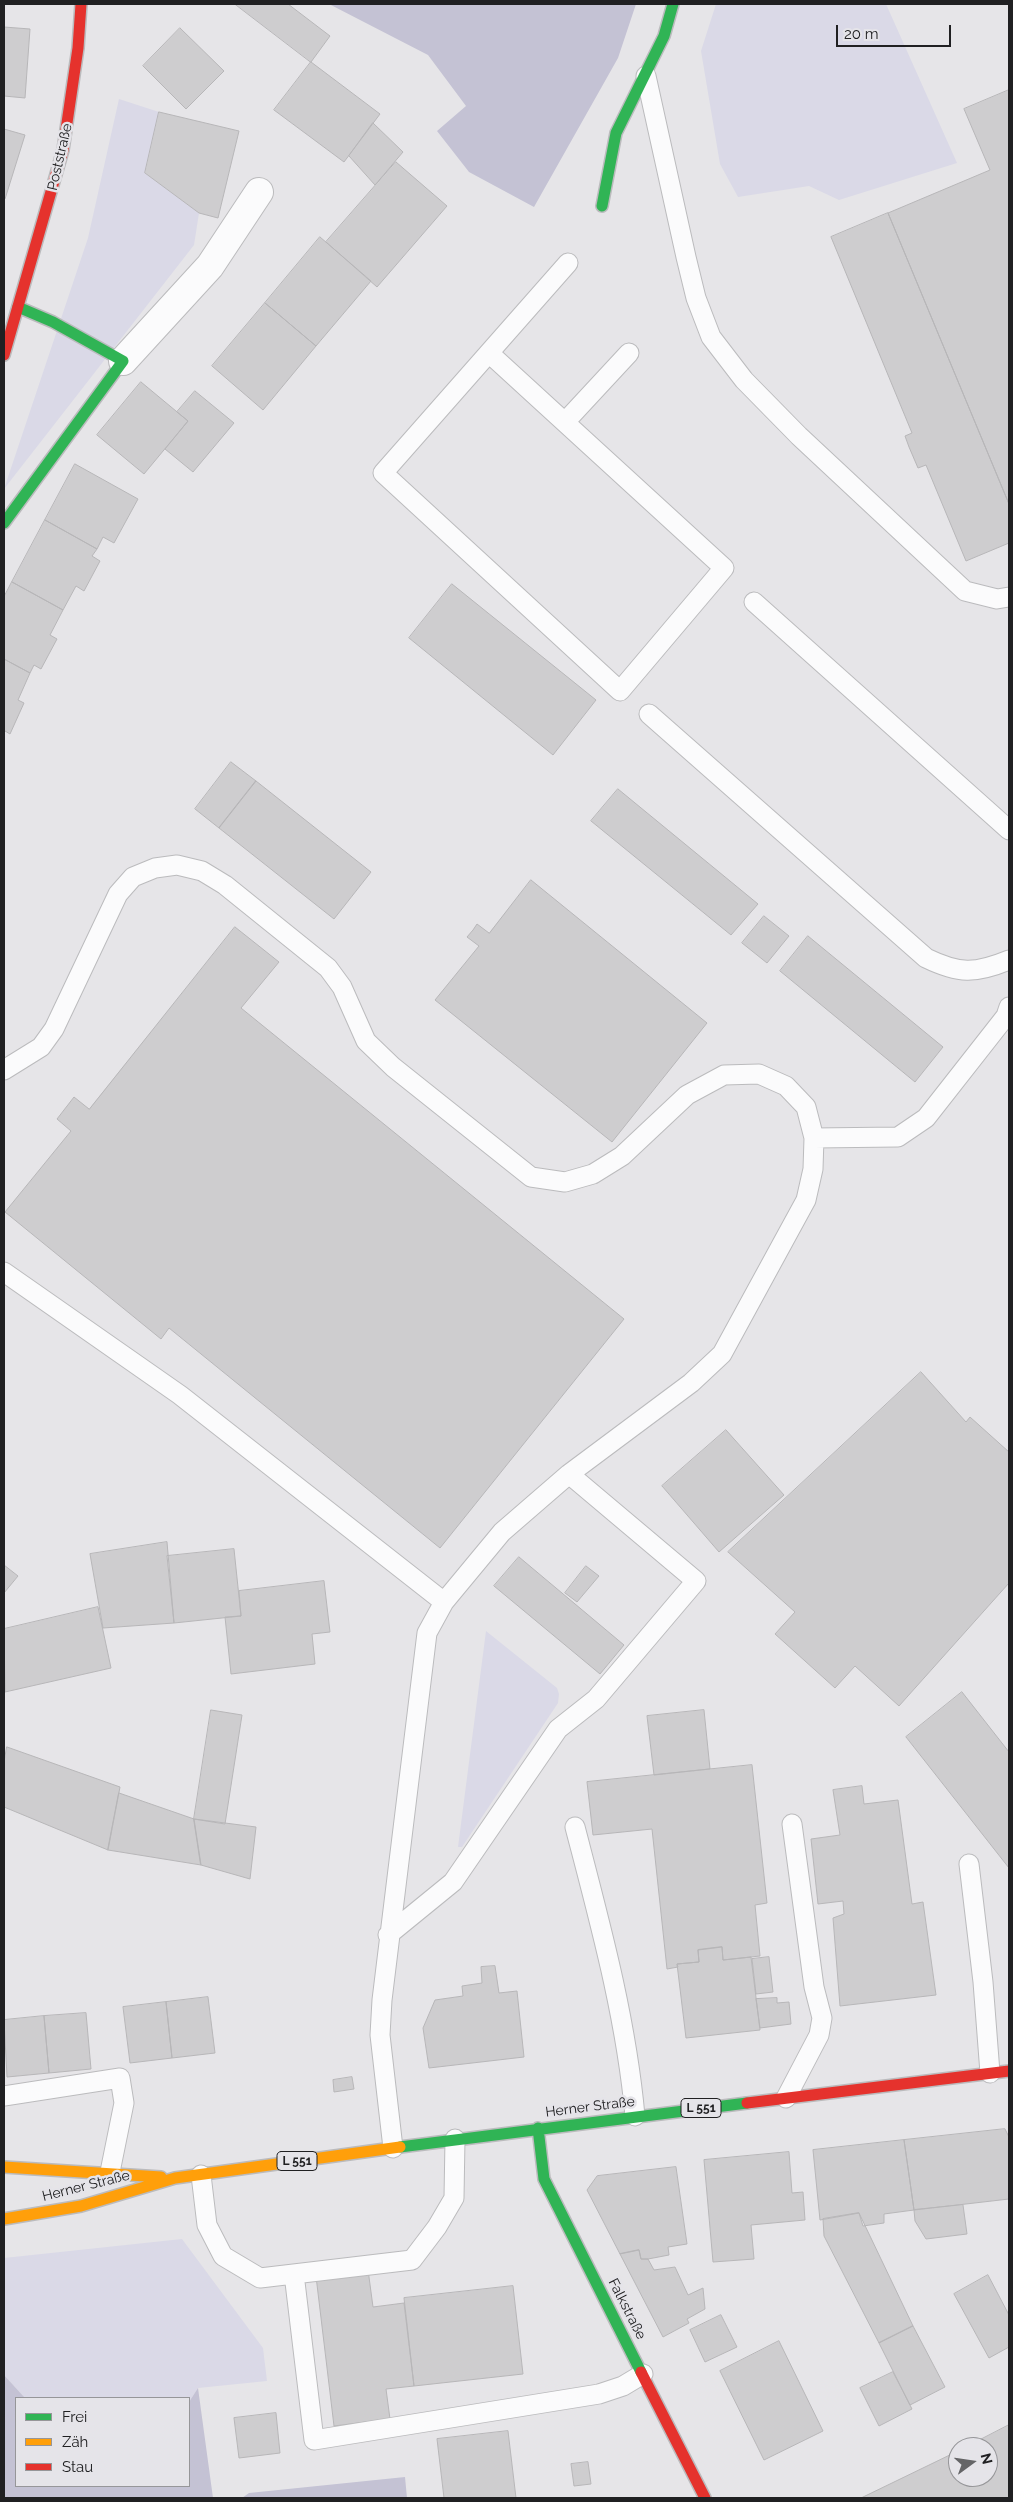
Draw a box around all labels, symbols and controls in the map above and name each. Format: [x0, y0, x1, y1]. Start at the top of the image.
scale bar [838, 15, 953, 47]
text: 20 m [844, 25, 879, 43]
street label: Poststraße [44, 122, 76, 192]
street label: Herner Straße [544, 2093, 636, 2121]
road number: L 551 [681, 2098, 721, 2118]
road number: L 551 [277, 2152, 317, 2170]
street label: Herner Straße [40, 2167, 132, 2205]
street label: Falkstraße [605, 2276, 649, 2342]
legend [15, 2397, 190, 2487]
text: Frei [62, 2408, 87, 2426]
text: Zäh [62, 2433, 88, 2451]
north arrow [948, 2437, 998, 2487]
text: N [978, 2451, 996, 2466]
text: Stau [62, 2458, 93, 2476]

